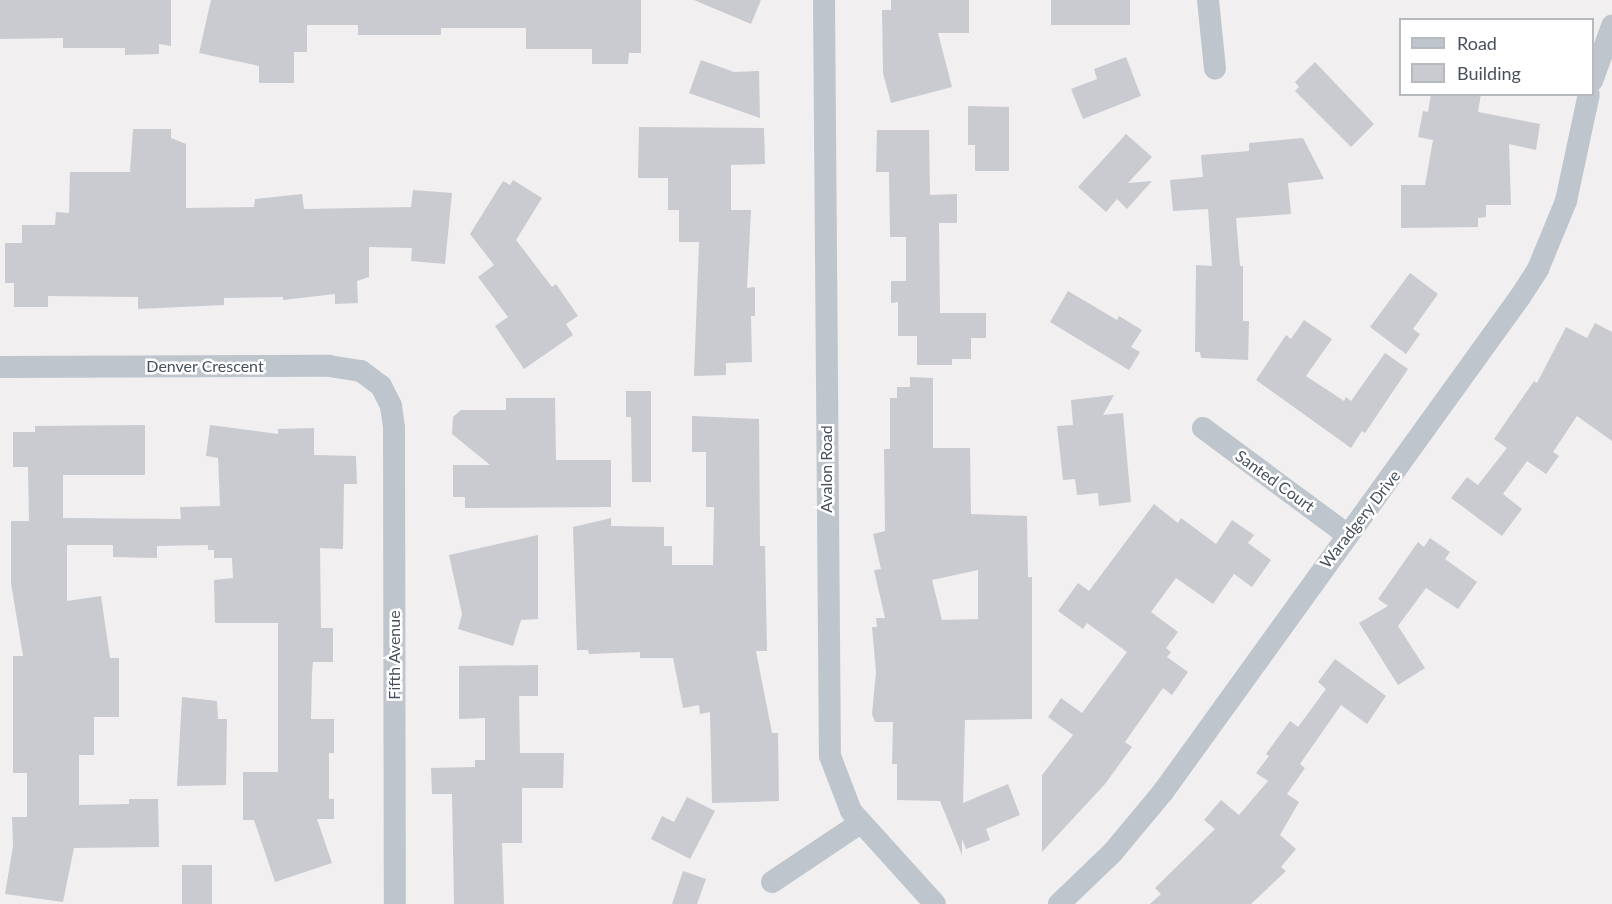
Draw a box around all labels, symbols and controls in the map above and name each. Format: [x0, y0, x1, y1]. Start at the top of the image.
legend [1399, 18, 1594, 96]
text: Road [1457, 32, 1497, 54]
text: Building [1457, 62, 1521, 84]
street label: Denver Crescent [146, 356, 264, 376]
street label: Avalon Road [816, 425, 836, 513]
street label: Santed Court [1232, 446, 1318, 516]
street label: Waradgery Drive [1316, 466, 1404, 572]
street label: Fifth Avenue [384, 610, 404, 700]

